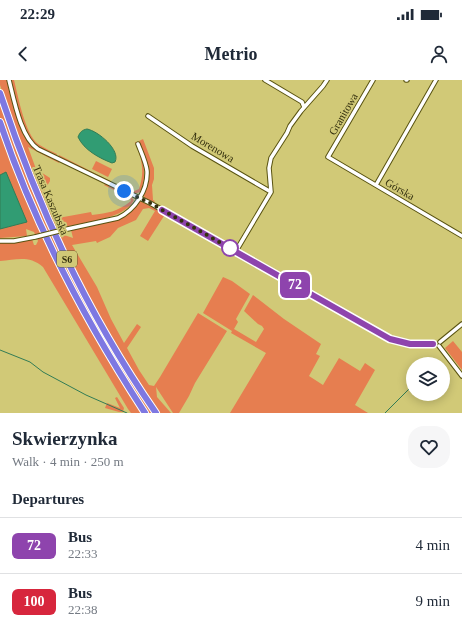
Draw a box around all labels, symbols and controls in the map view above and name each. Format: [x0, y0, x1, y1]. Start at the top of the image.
text: 22:29 [20, 6, 55, 22]
icon: back [12, 43, 34, 65]
icon: person [428, 43, 450, 65]
text: Metrio [205, 44, 257, 64]
street label: Granitowa [326, 91, 360, 137]
street label: Morenowa [189, 130, 237, 164]
street label: Trasa Kaszubska [31, 163, 71, 237]
street label: Górska [383, 176, 417, 202]
your location [114, 181, 134, 201]
unlabelled marker [221, 239, 239, 257]
road number: S6 [57, 251, 77, 267]
line badge: 72 [277, 272, 313, 298]
text: 72 [288, 277, 302, 292]
map controls [406, 357, 450, 401]
button: layers [406, 357, 450, 401]
button: heart [408, 426, 450, 468]
text: Skwierzynka [12, 428, 118, 449]
text: Walk · 4 min · 250 m [12, 454, 124, 469]
text: Departures [12, 491, 84, 507]
text: Bus [68, 529, 92, 545]
text: 4 min [415, 537, 450, 553]
text: 72 [27, 538, 41, 553]
text: 22:33 [68, 546, 98, 561]
text: Bus [68, 585, 92, 601]
text: 9 min [415, 593, 450, 609]
text: 100 [24, 594, 45, 609]
text: 22:38 [68, 602, 98, 617]

